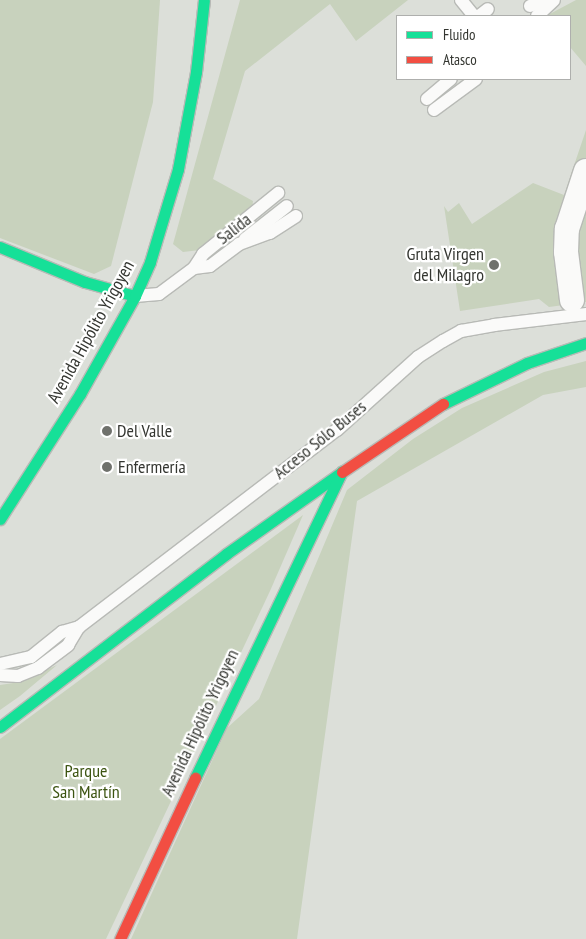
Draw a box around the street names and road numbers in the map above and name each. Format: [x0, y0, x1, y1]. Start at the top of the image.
street label: Salida [212, 209, 256, 249]
street label: Avenida Hipólito Yrigoyen [43, 257, 139, 407]
street label: Acceso Sólo Buses [269, 396, 371, 484]
street label: Avenida Hipólito Yrigoyen [156, 646, 244, 800]

